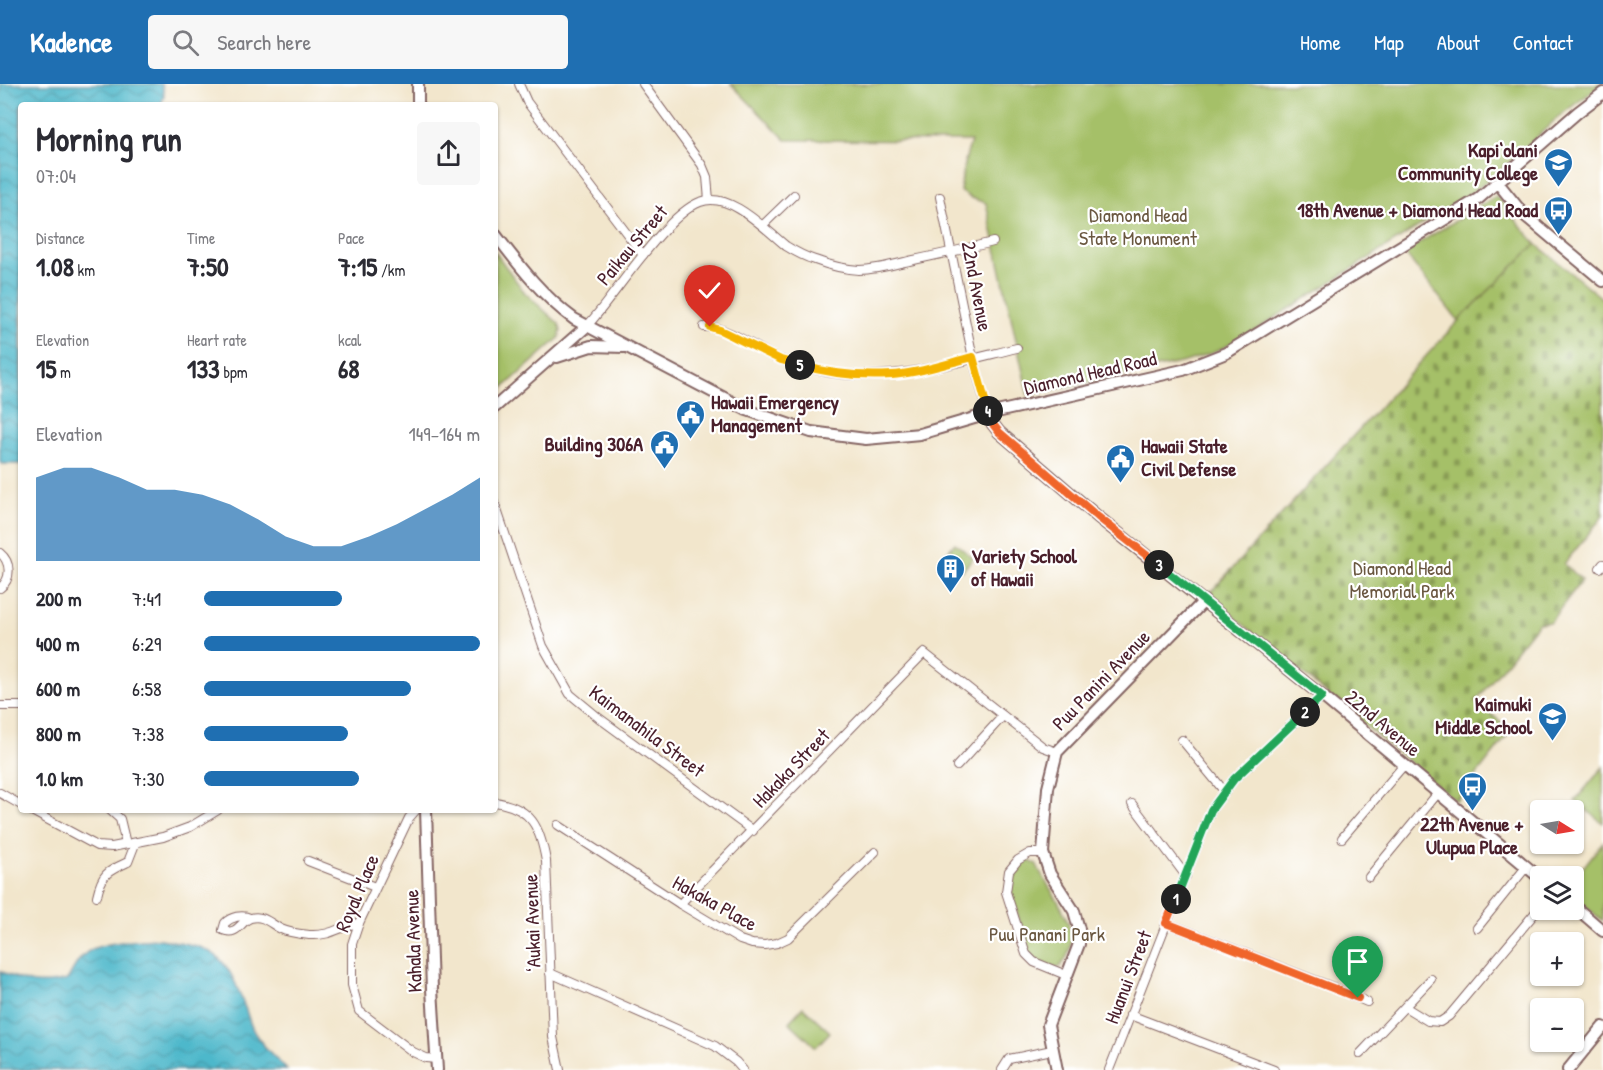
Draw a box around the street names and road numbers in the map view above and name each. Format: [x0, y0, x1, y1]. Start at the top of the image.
street label: Paikau Street [590, 198, 674, 291]
street label: 22nd Avenue [956, 239, 999, 333]
street label: Diamond Head Road [1021, 344, 1159, 401]
street label: Puu Panini Avenue [1046, 623, 1156, 736]
street label: Kaimanahila Street [584, 678, 712, 784]
street label: 22nd Avenue [1340, 683, 1427, 762]
street label: Hakaka Street [746, 721, 836, 813]
street label: Royal Place [328, 850, 385, 936]
street label: Hakaka Place [668, 868, 762, 937]
street label: ʻAukai Avenue [516, 873, 547, 973]
street label: Kahala Avenue [397, 889, 428, 993]
street label: Huanui Street [1097, 925, 1158, 1027]

